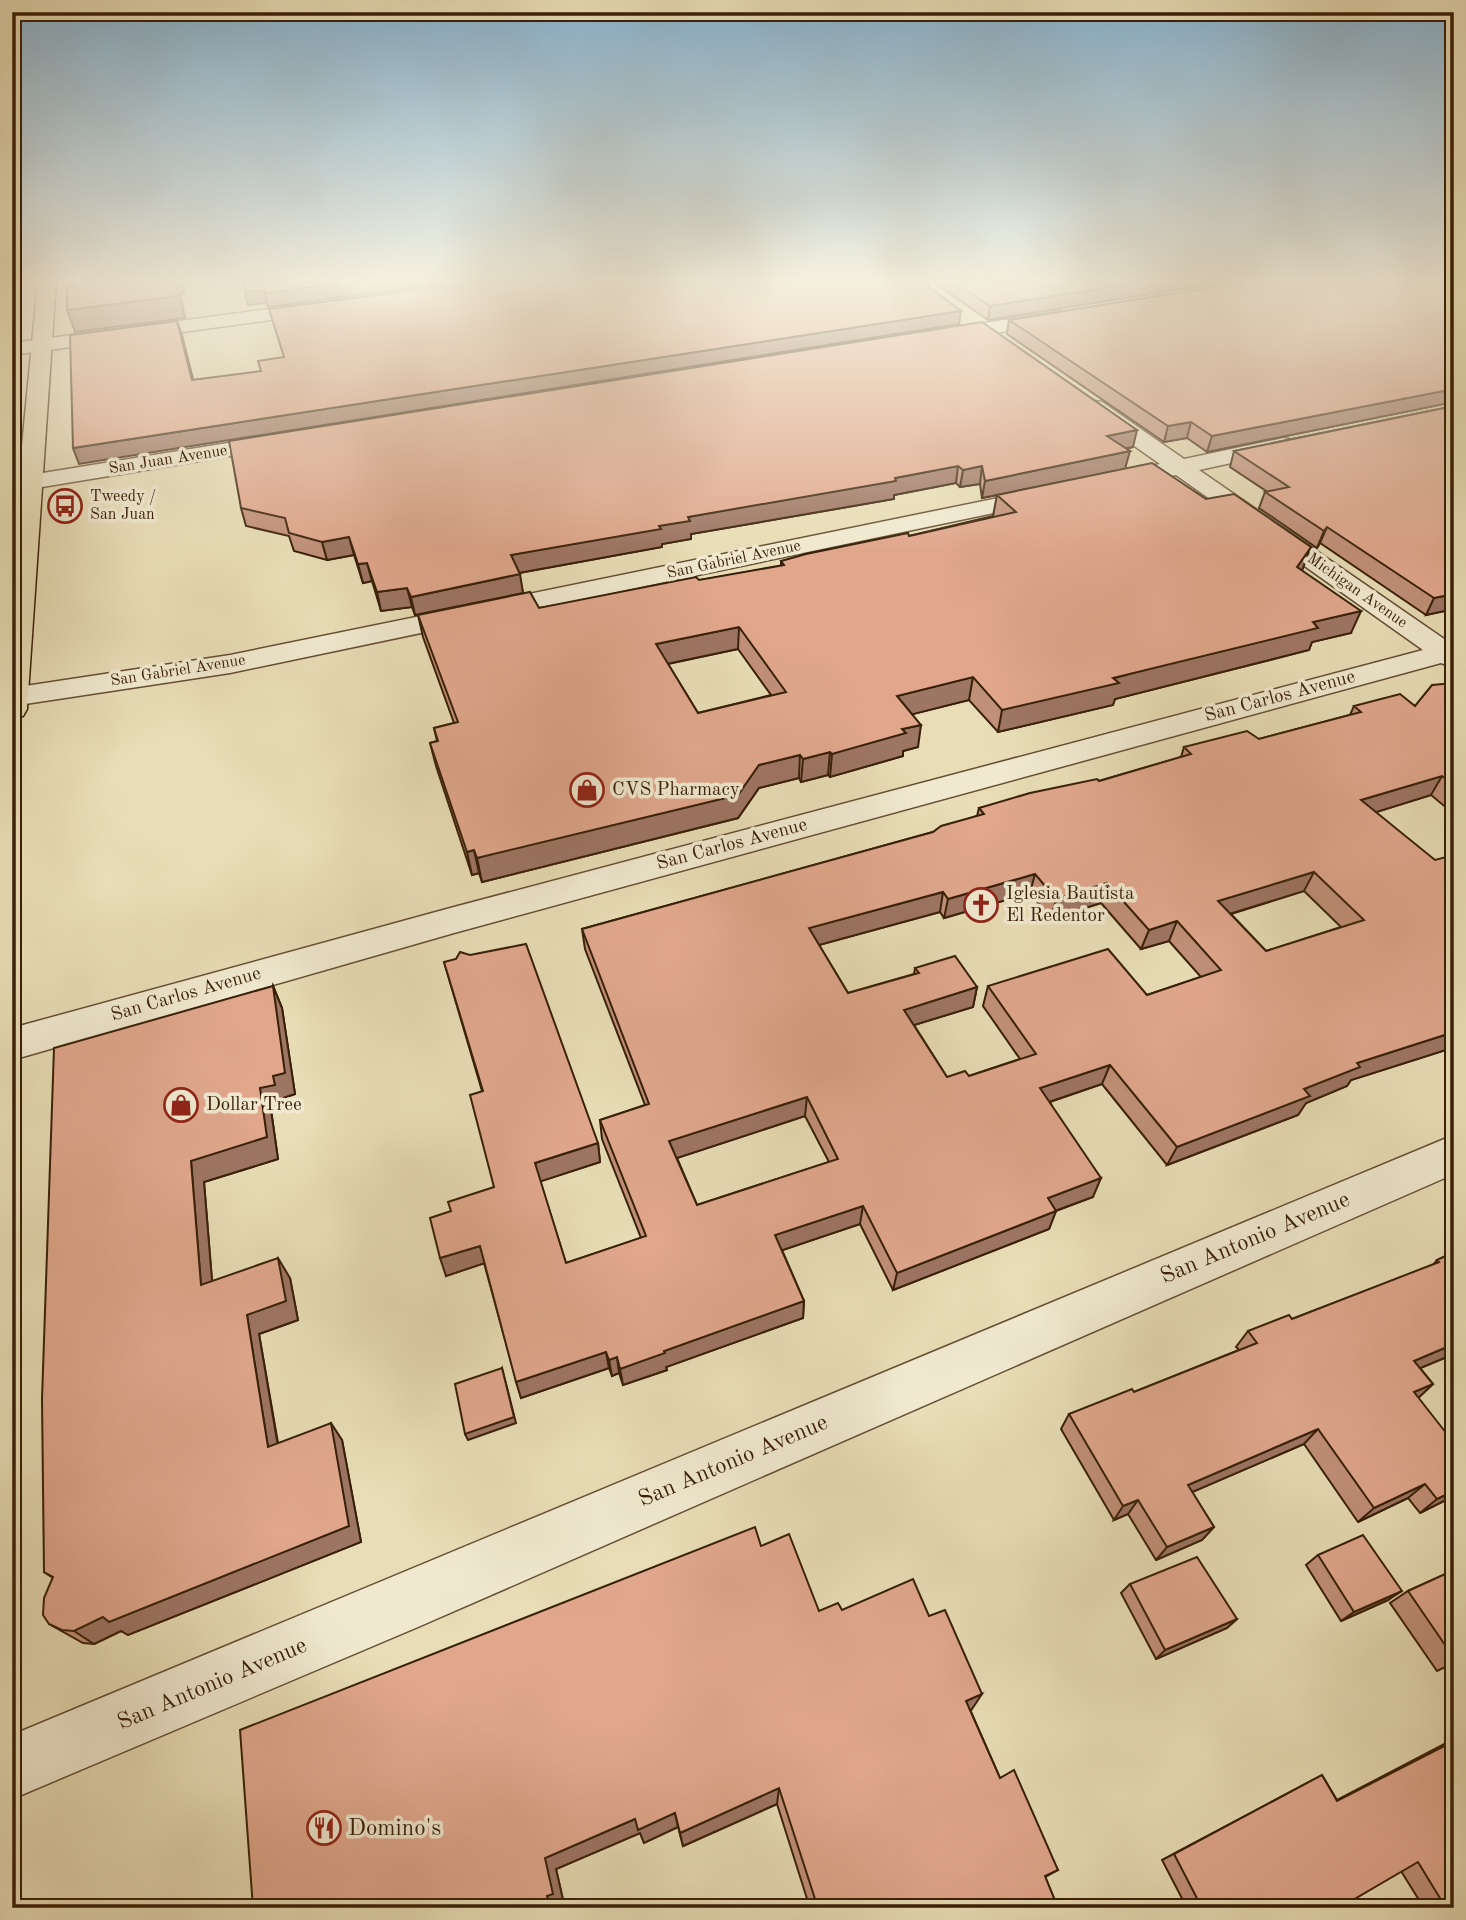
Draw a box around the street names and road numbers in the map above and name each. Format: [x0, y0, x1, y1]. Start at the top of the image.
street label: San Juan Avenue [108, 443, 228, 477]
street label: San Gabriel Avenue [666, 538, 802, 582]
street label: Michigan Avenue [1304, 551, 1410, 631]
street label: San Gabriel Avenue [109, 652, 247, 690]
street label: San Carlos Avenue [1203, 668, 1357, 726]
street label: San Carlos Avenue [655, 816, 809, 874]
street label: San Carlos Avenue [109, 964, 263, 1026]
street label: San Antonio Avenue [1157, 1188, 1353, 1288]
street label: San Antonio Avenue [635, 1411, 831, 1511]
street label: San Antonio Avenue [114, 1634, 310, 1734]

